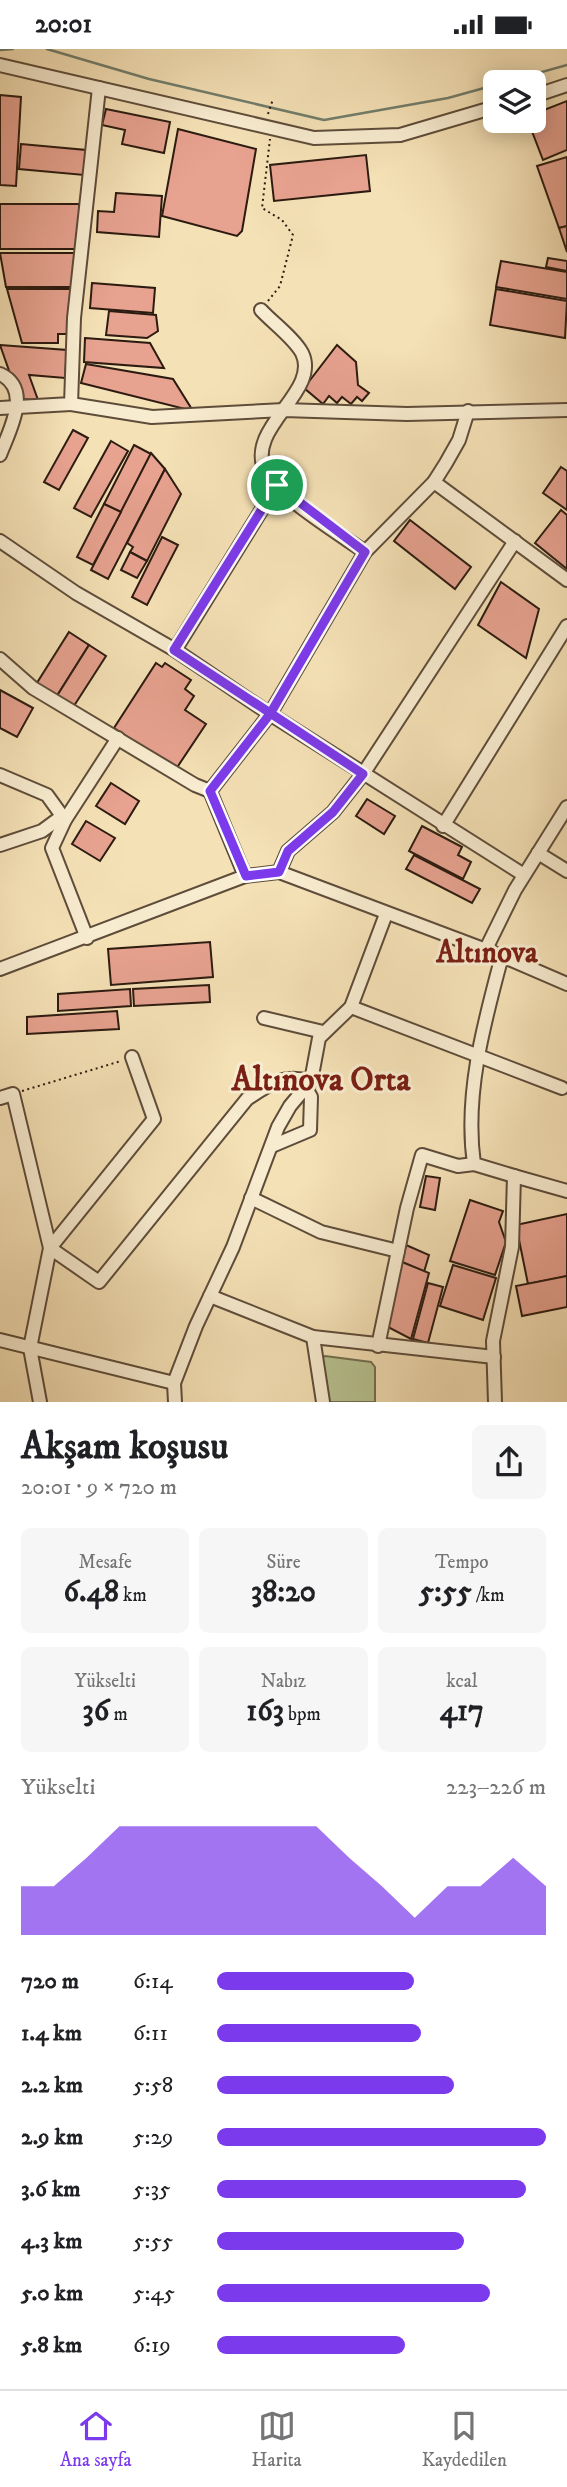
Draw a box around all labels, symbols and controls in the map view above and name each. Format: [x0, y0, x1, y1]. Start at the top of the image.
text: 20:01 [35, 8, 92, 41]
map controls [483, 70, 546, 133]
button: layers [483, 70, 546, 133]
pin [247, 455, 307, 515]
icon: arrive [258, 466, 296, 504]
district label: Altınova [435, 935, 539, 972]
district label: Altınova Orta [231, 1060, 411, 1101]
text: Akşam koşusu [21, 1423, 229, 1471]
button: share [472, 1425, 546, 1499]
text: 20:01 · 9 × 720 m [21, 1473, 177, 1502]
text: Mesafe [79, 1551, 132, 1574]
text: Süre [266, 1551, 301, 1574]
text: Tempo [435, 1551, 489, 1574]
text: 6.48 [64, 1574, 119, 1611]
text: 38:20 [251, 1574, 316, 1611]
text: 5:55 [419, 1574, 472, 1611]
text: km [119, 1584, 147, 1607]
text: /km [472, 1584, 505, 1607]
text: Yükselti [74, 1670, 136, 1693]
text: Nabız [261, 1670, 306, 1693]
text: kcal [446, 1670, 477, 1693]
text: 36 [83, 1693, 109, 1730]
text: 163 [246, 1693, 284, 1730]
text: 417 [440, 1693, 484, 1730]
text: m [109, 1703, 128, 1726]
text: bpm [284, 1703, 321, 1726]
text: Yükselti [21, 1773, 95, 1802]
text: 223–226 m [446, 1773, 546, 1802]
text: 720 m [21, 1967, 79, 1996]
text: 6:14 [133, 1967, 173, 1996]
text: 1.4 km [21, 2019, 82, 2048]
text: 6:11 [133, 2019, 168, 2048]
text: 2.2 km [21, 2071, 83, 2100]
text: 5:58 [133, 2071, 173, 2100]
text: 2.9 km [21, 2123, 83, 2152]
text: 5:29 [133, 2123, 173, 2152]
text: 3.6 km [21, 2175, 81, 2204]
text: 5:35 [133, 2175, 170, 2204]
text: 4.3 km [21, 2227, 82, 2256]
text: 5:55 [133, 2227, 173, 2256]
text: 5.0 km [21, 2279, 83, 2308]
text: 5:45 [133, 2279, 175, 2308]
text: 5.8 km [21, 2331, 82, 2360]
text: 6:19 [133, 2331, 171, 2360]
tab: Ana sayfa [60, 2407, 132, 2472]
tab: Harita [252, 2407, 302, 2472]
tab: Kaydedilen [422, 2407, 507, 2472]

